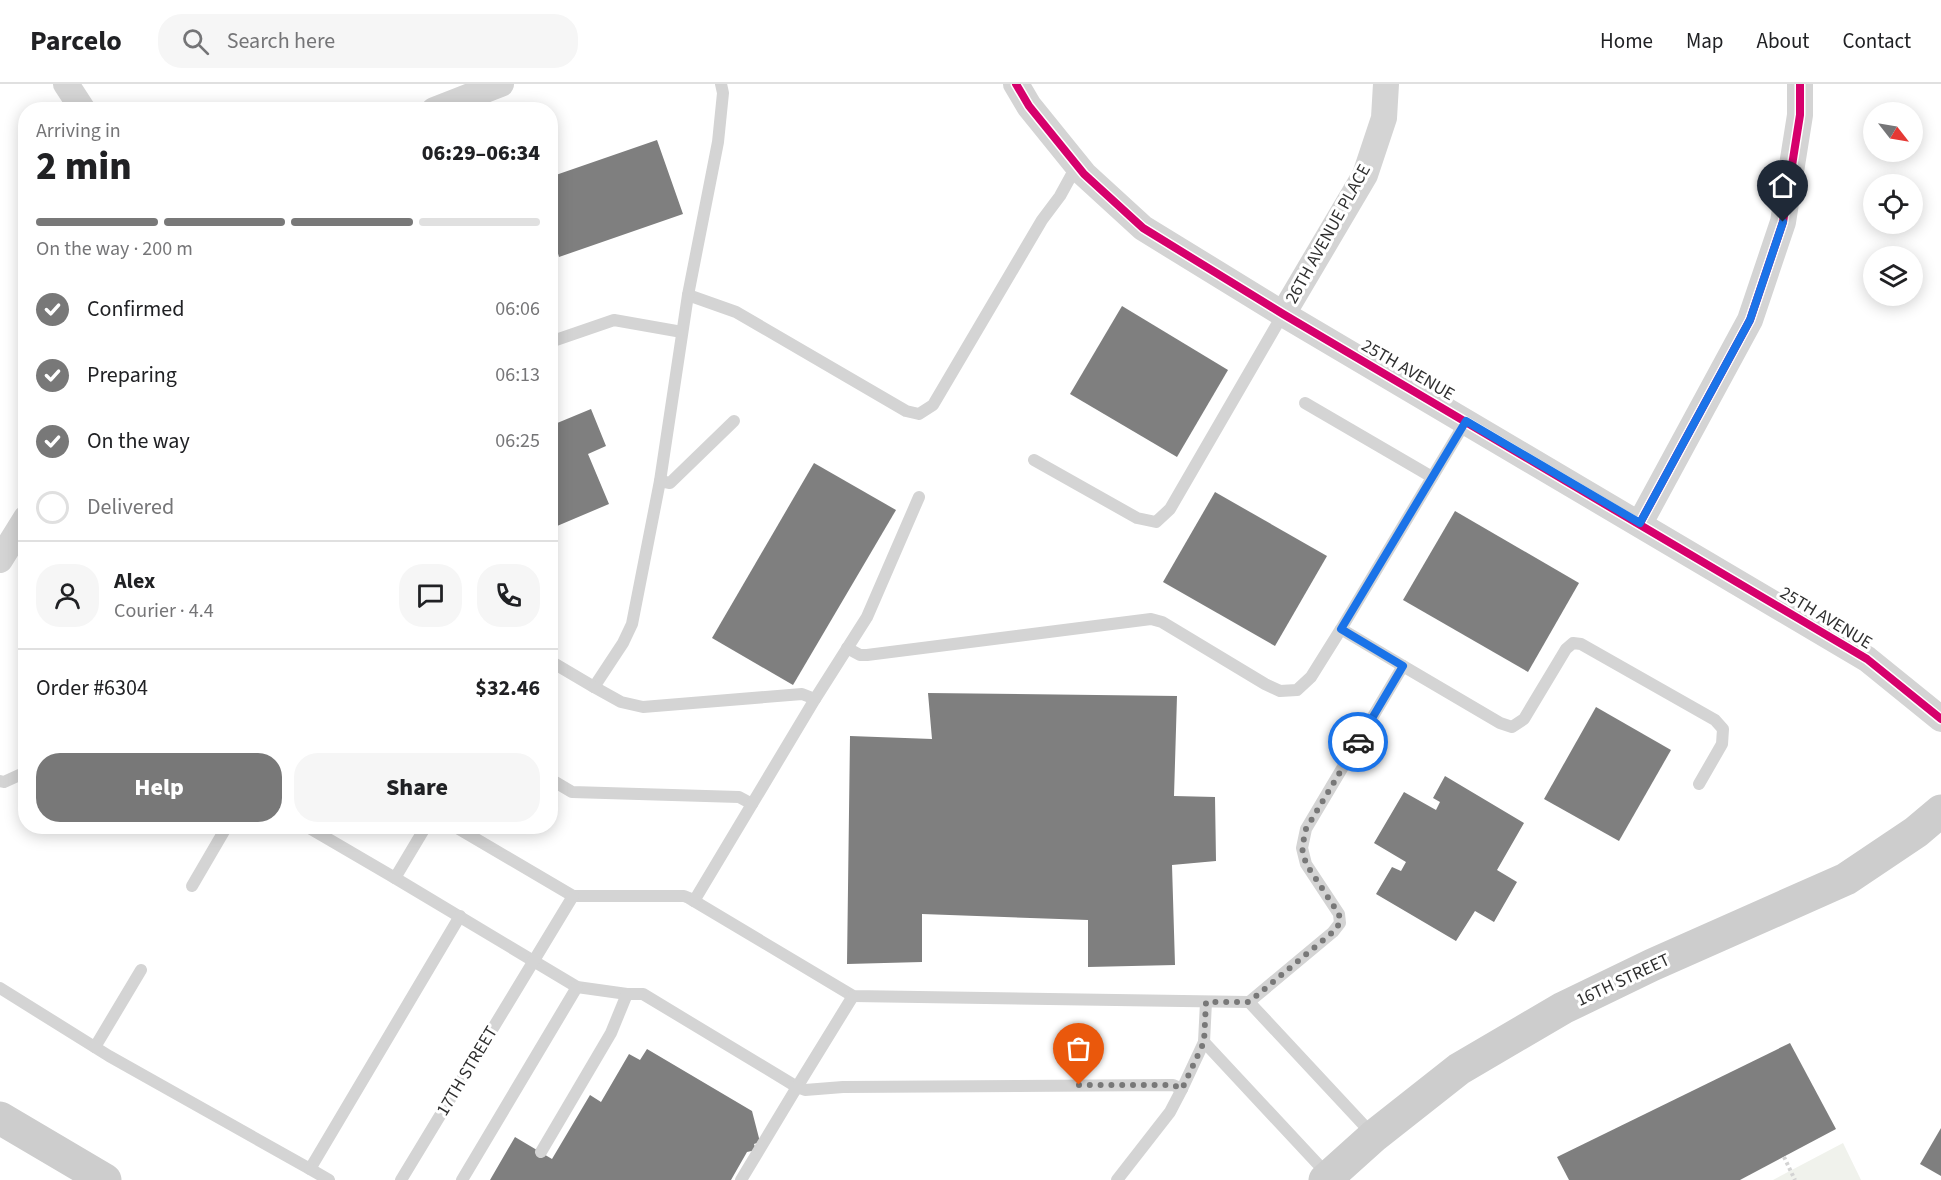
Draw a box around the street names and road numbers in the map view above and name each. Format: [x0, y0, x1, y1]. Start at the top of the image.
street label: 26TH AVENUE PLACE [1279, 160, 1377, 308]
street label: 25TH AVENUE [1357, 333, 1459, 407]
street label: 25TH AVENUE [1775, 581, 1877, 655]
street label: 16TH STREET [1572, 947, 1674, 1013]
street label: 17TH STREET [430, 1021, 504, 1121]

